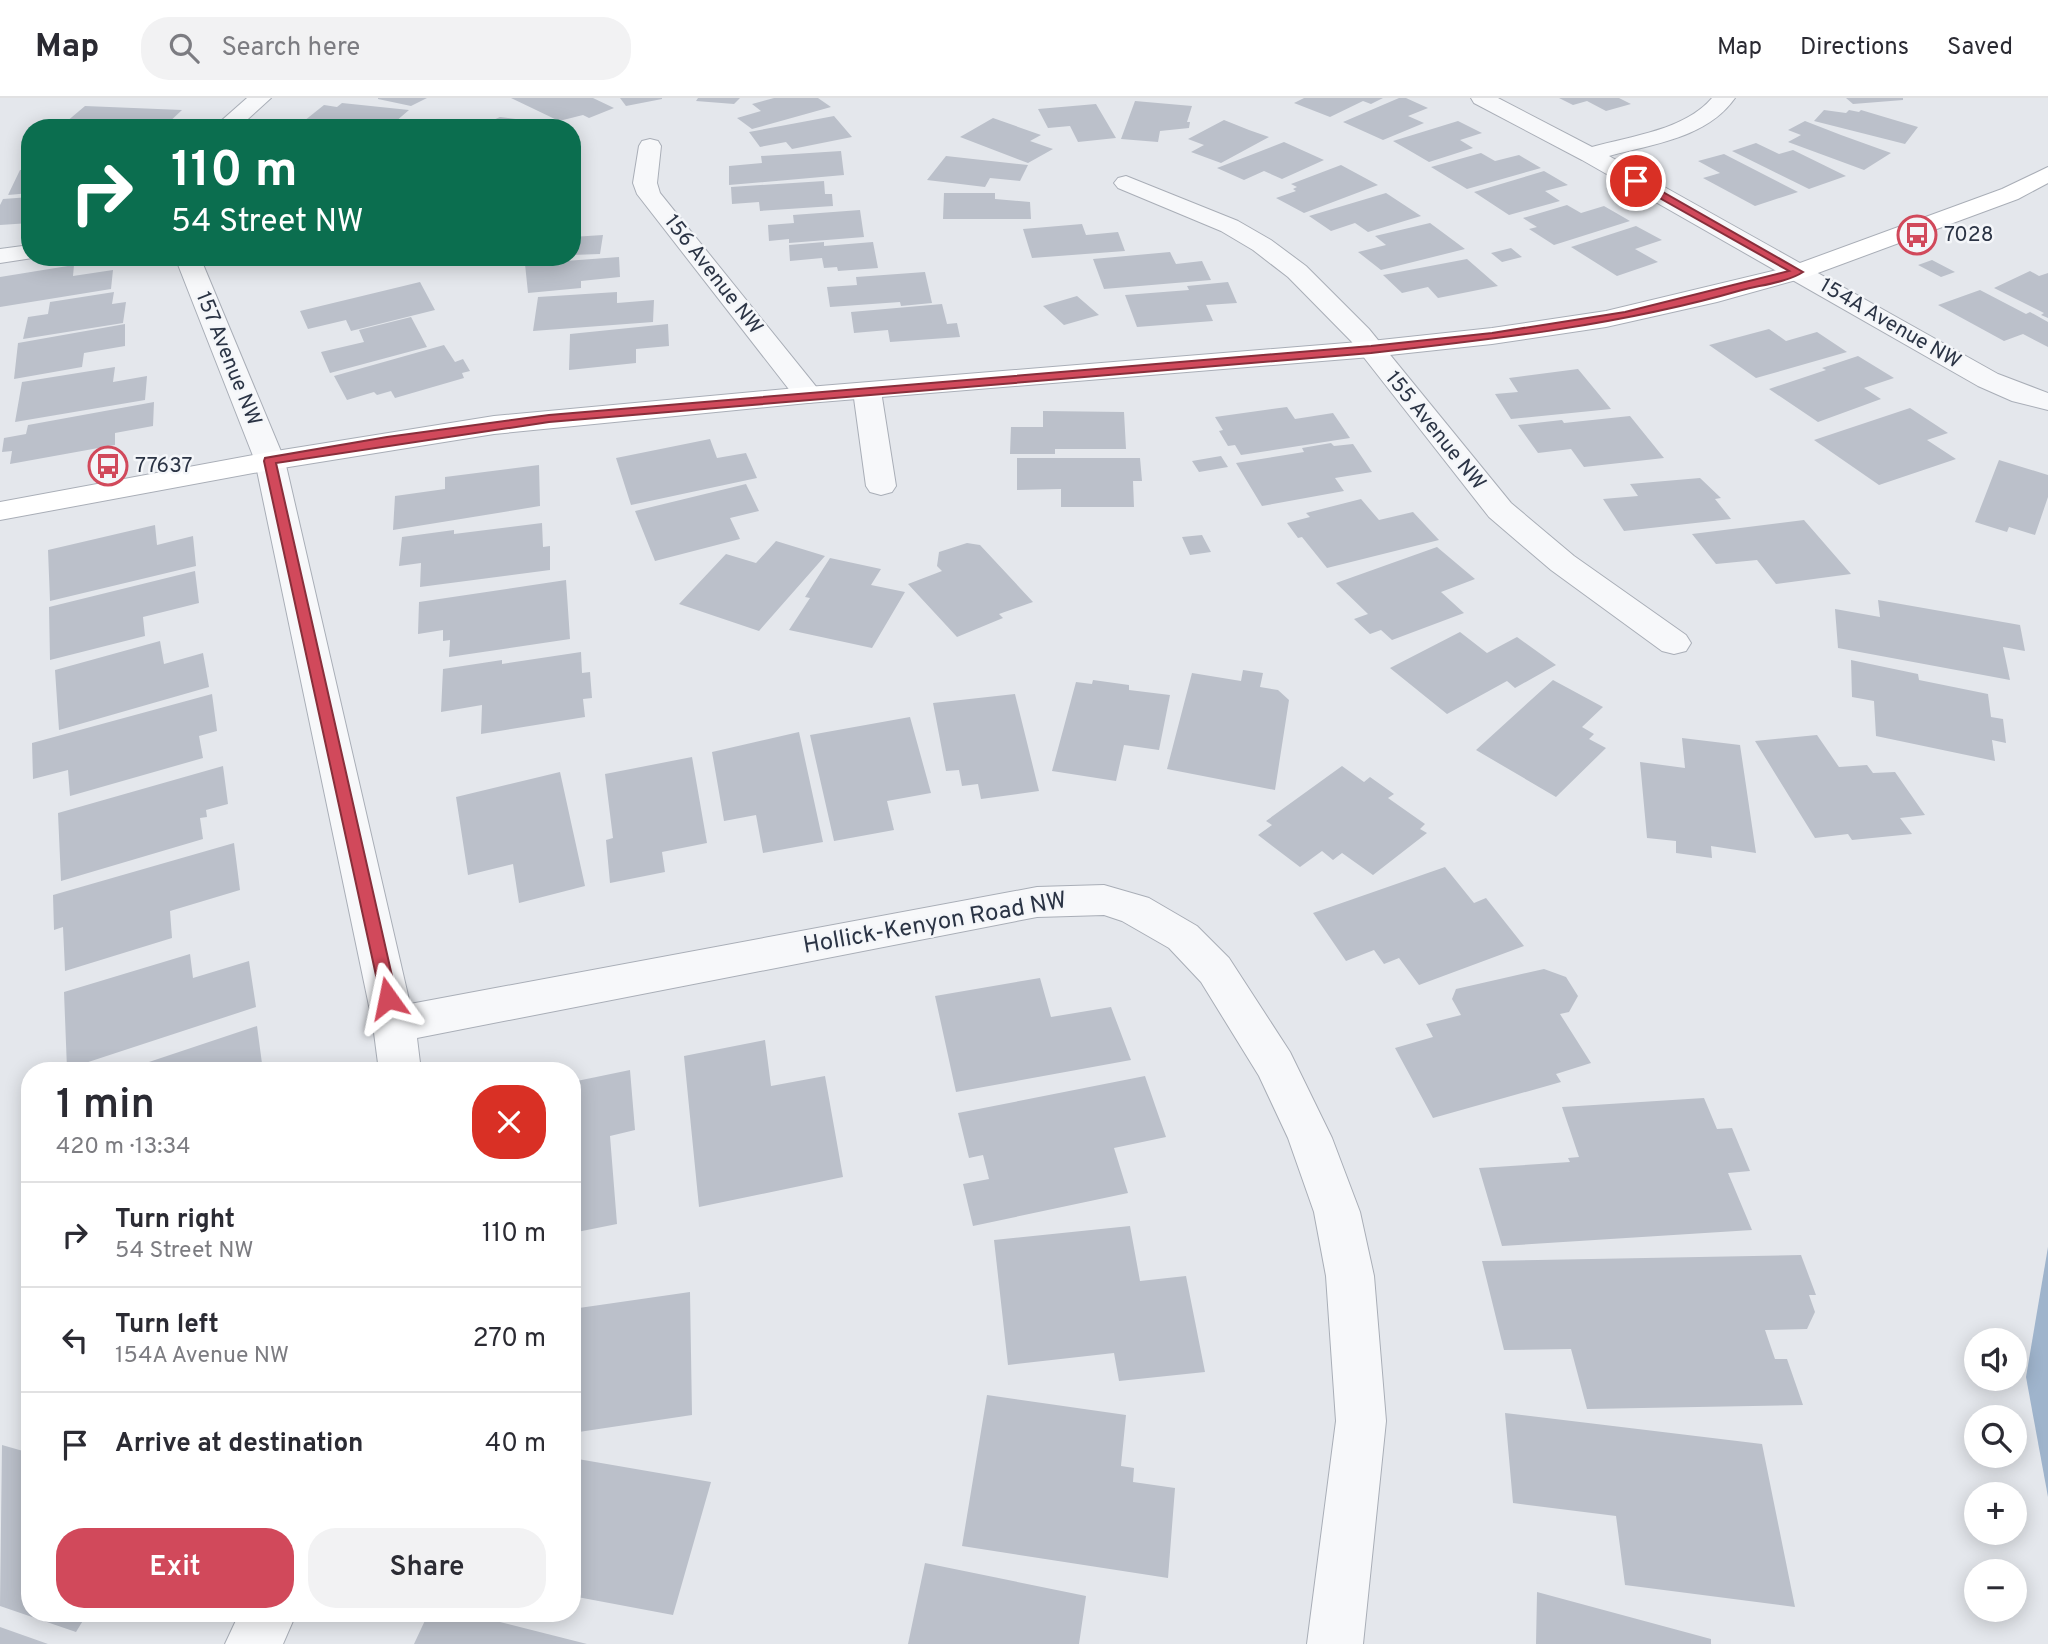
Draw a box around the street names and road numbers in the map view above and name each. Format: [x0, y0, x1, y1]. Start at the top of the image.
street label: 156 Avenue NW [658, 210, 768, 340]
street label: 154A Avenue NW [1814, 273, 1966, 375]
street label: 157 Avenue NW [189, 288, 267, 430]
street label: 155 Avenue NW [1379, 366, 1491, 496]
street label: Hollick-Kenyon Road NW [801, 886, 1069, 962]

